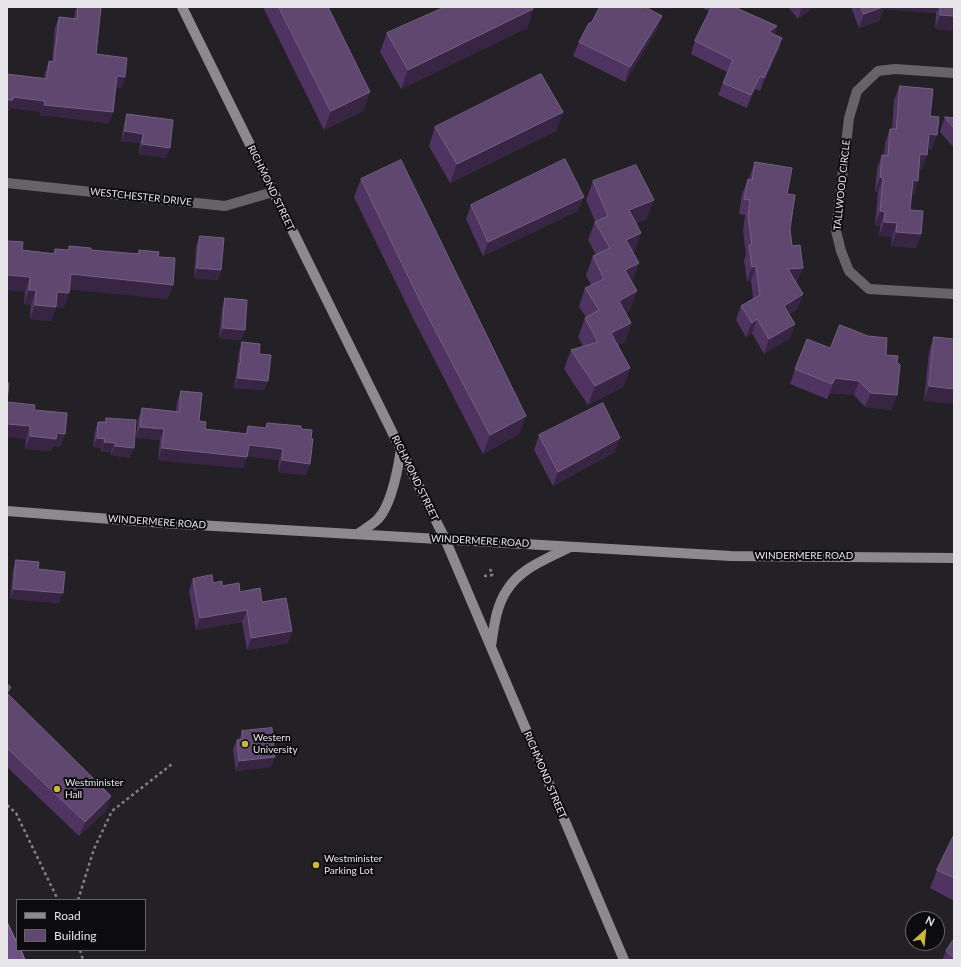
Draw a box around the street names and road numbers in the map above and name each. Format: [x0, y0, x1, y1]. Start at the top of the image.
street label: TALLWOOD CIRCLE [831, 139, 853, 231]
street label: RICHMOND STREET [245, 143, 297, 233]
street label: WESTCHESTER DRIVE [89, 186, 193, 208]
street label: RICHMOND STREET [389, 433, 441, 523]
street label: WINDERMERE ROAD [107, 513, 207, 531]
street label: WINDERMERE ROAD [431, 532, 529, 550]
street label: WINDERMERE ROAD [755, 550, 853, 562]
street label: RICHMOND STREET [521, 730, 569, 820]

